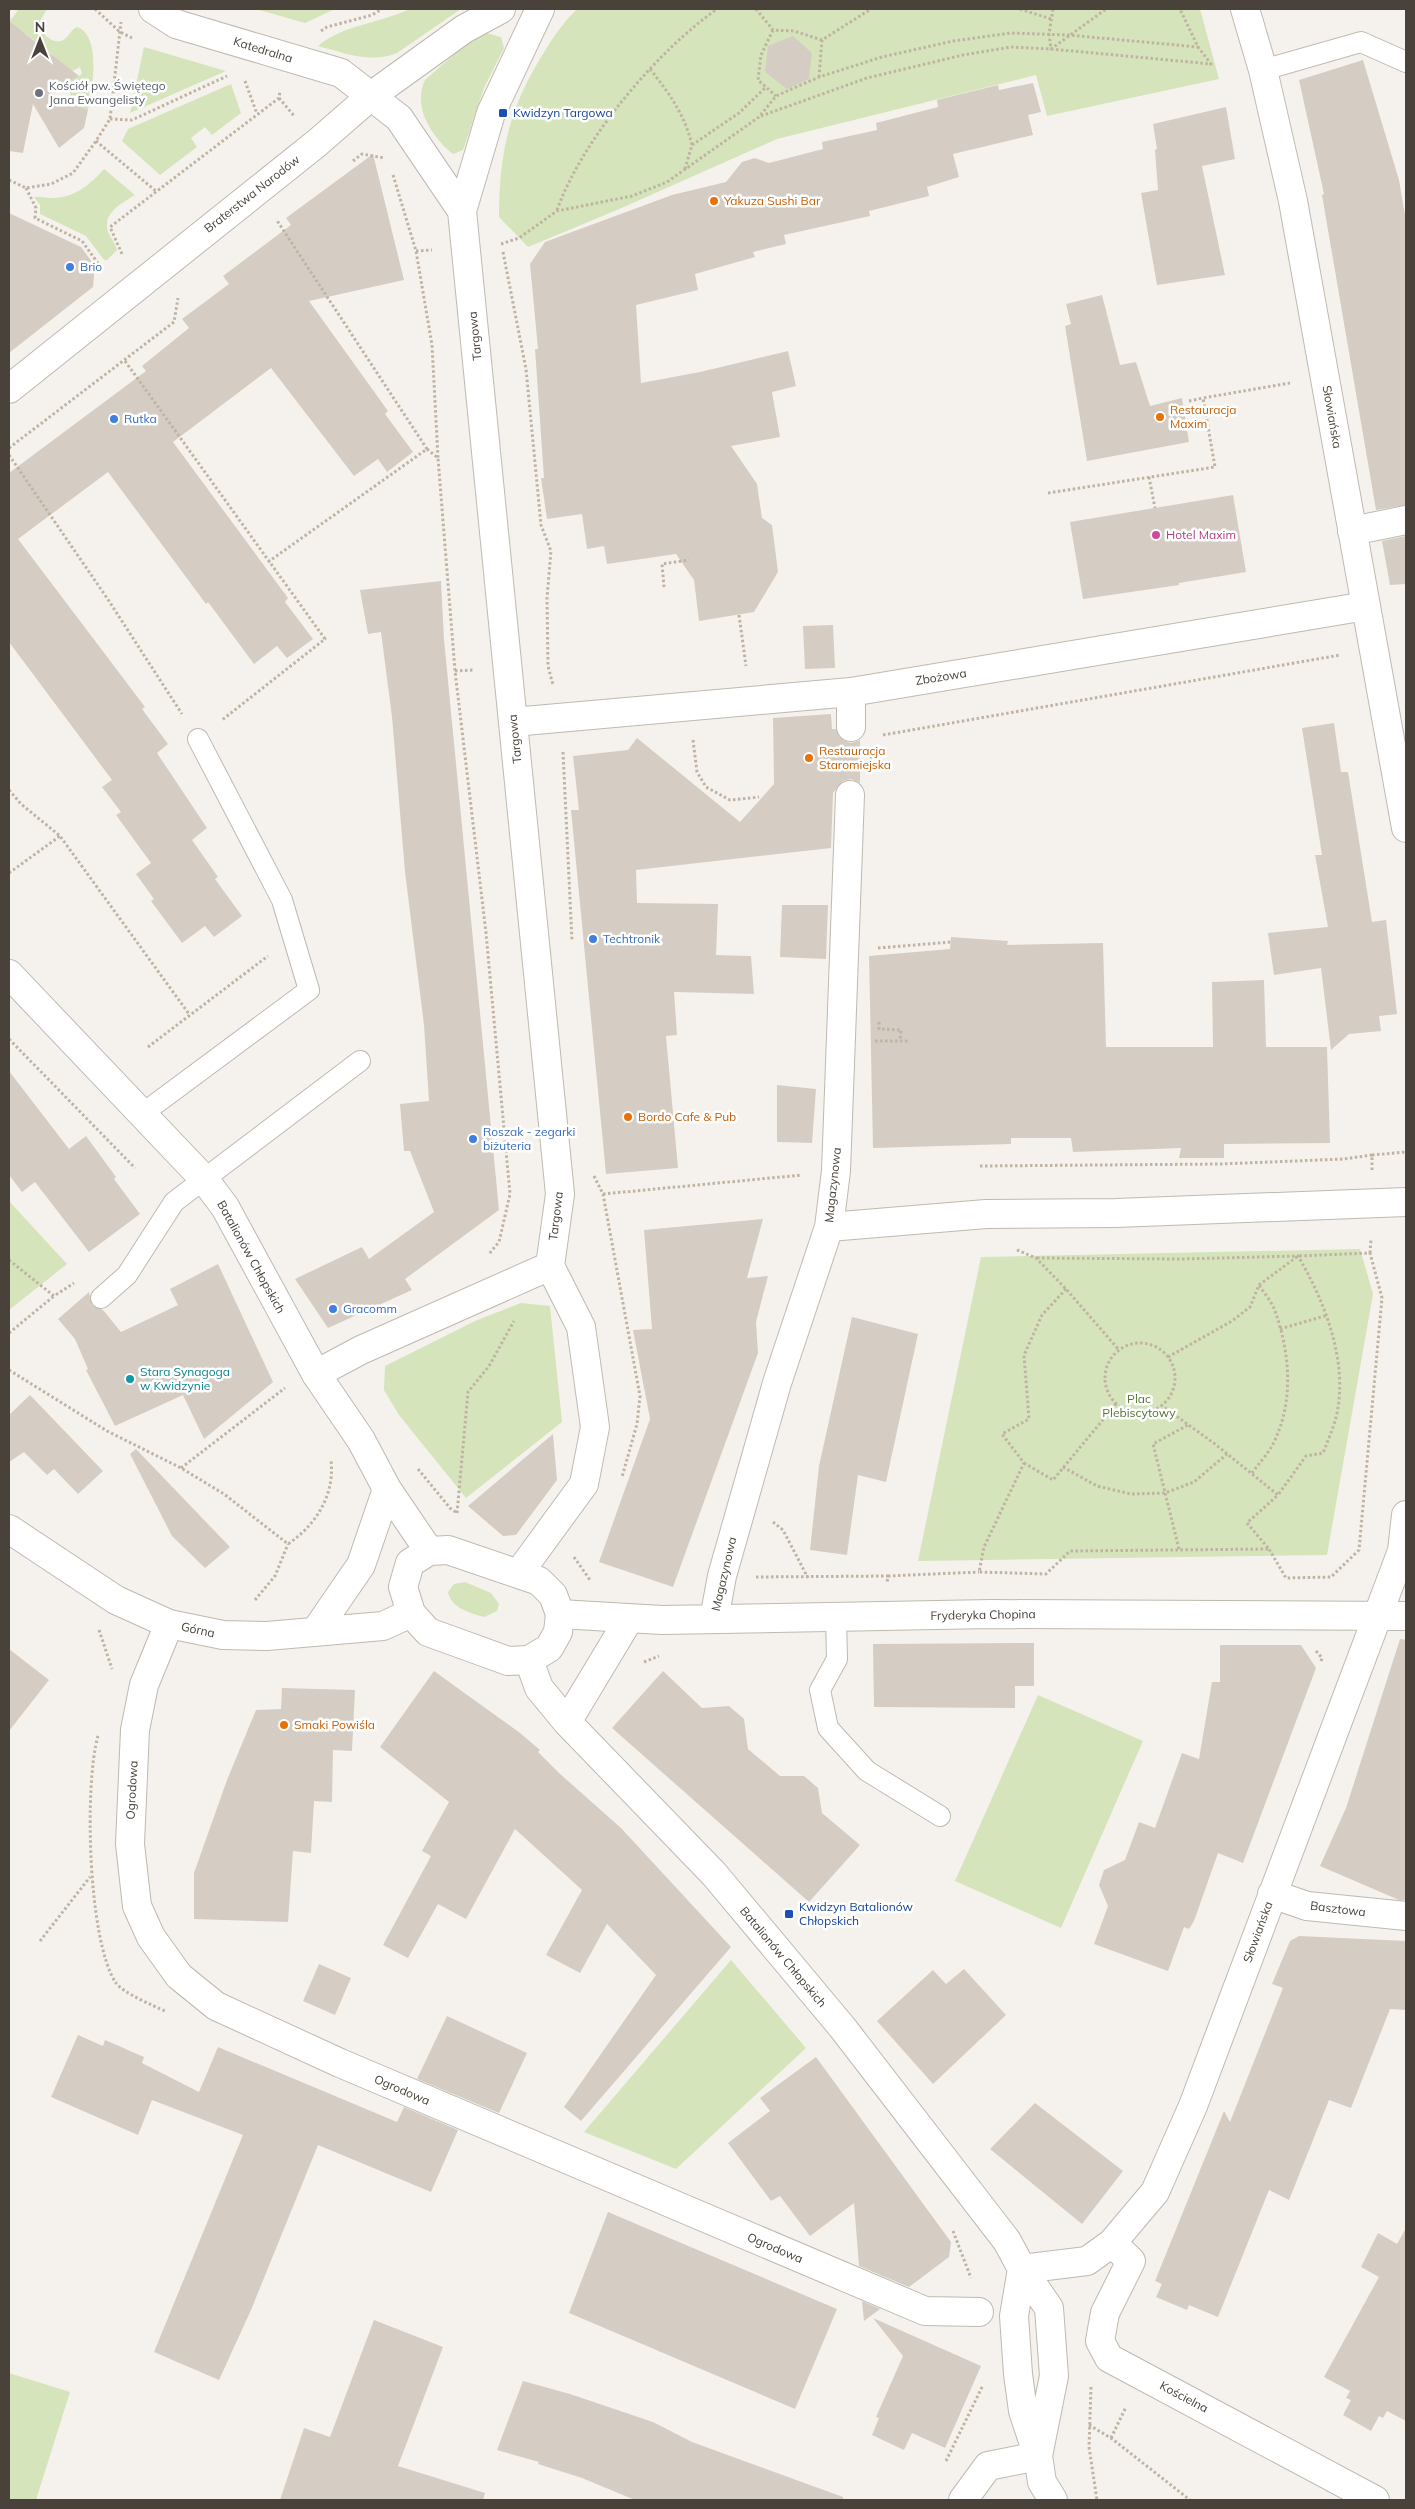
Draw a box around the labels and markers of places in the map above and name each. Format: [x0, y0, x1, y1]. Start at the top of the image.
place label: Kościół pw. Świętego Jana Ewangelisty [49, 78, 166, 107]
marker: Kościół pw. Świętego Jana Ewangelisty [33, 87, 45, 99]
place label: Kwidzyn Targowa [513, 105, 613, 120]
marker: Kwidzyn Targowa [497, 107, 509, 119]
place label: Yakuza Sushi Bar [723, 193, 821, 208]
marker: Yakuza Sushi Bar [708, 195, 720, 207]
place label: Brio [80, 259, 102, 274]
marker: Brio [64, 261, 76, 273]
place label: Restauracja Maxim [1170, 402, 1236, 431]
place label: Rutka [124, 411, 157, 426]
marker: Restauracja Maxim [1154, 411, 1166, 423]
marker: Rutka [108, 413, 120, 425]
place label: Hotel Maxim [1166, 527, 1236, 542]
marker: Hotel Maxim [1150, 529, 1162, 541]
place label: Restauracja Staromiejska [819, 743, 891, 772]
marker: Restauracja Staromiejska [803, 752, 815, 764]
place label: Techtronik [603, 931, 661, 946]
marker: Techtronik [587, 933, 599, 945]
place label: Bordo Cafe & Pub [638, 1109, 736, 1124]
marker: Bordo Cafe & Pub [622, 1111, 634, 1123]
place label: Roszak - zegarki biżuteria [483, 1124, 575, 1153]
marker: Roszak - zegarki biżuteria [467, 1133, 479, 1145]
place label: Gracomm [343, 1301, 397, 1316]
marker: Gracomm [327, 1303, 339, 1315]
place label: Stara Synagoga w Kwidzynie [140, 1364, 230, 1393]
marker: Stara Synagoga w Kwidzynie [124, 1373, 136, 1385]
place label: Smaki Powiśla [294, 1717, 375, 1732]
marker: Smaki Powiśla [278, 1719, 290, 1731]
place label: Kwidzyn Batalionów Chłopskich [799, 1899, 914, 1928]
marker: Kwidzyn Batalionów Chłopskich [783, 1908, 795, 1920]

